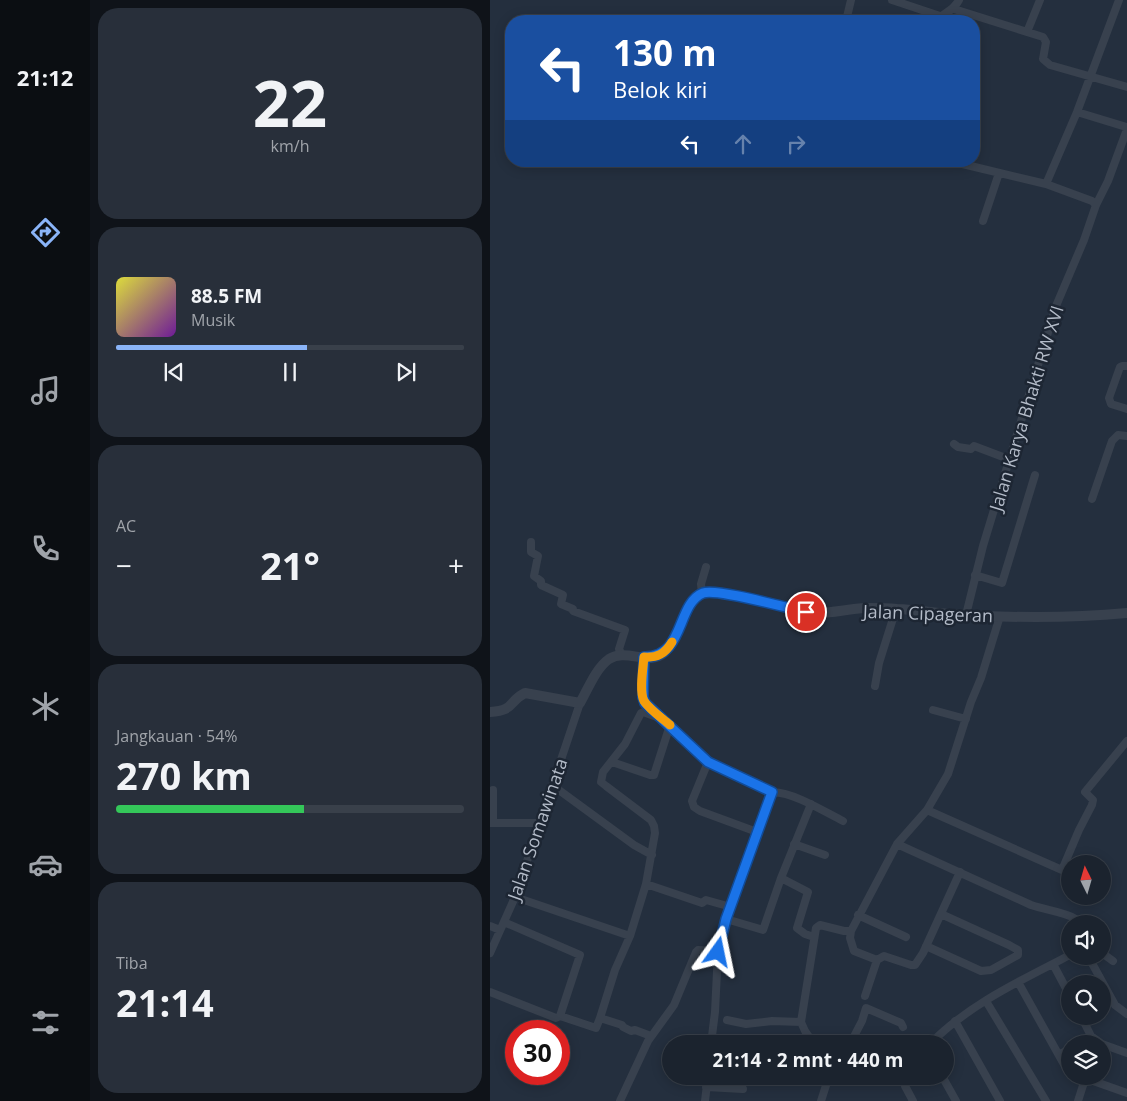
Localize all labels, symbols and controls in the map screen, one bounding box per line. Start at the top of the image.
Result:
text: 130 m [613,29,717,76]
icon: left [530,35,595,100]
text: 22 [253,58,327,146]
text: 21:12 [17,62,73,92]
text: Belok kiri [613,74,707,104]
icon: left [676,130,704,158]
icon: ahead [729,130,757,158]
icon: right [782,130,810,158]
text: km/h [271,135,309,157]
icon: directions [28,215,63,250]
text: 88.5 FM [191,283,262,309]
street label: Jalan Karya Bhakti RW XVI [983,302,1069,516]
text: Musik [191,309,235,331]
icon: previous [160,358,188,386]
icon: pause [276,358,304,386]
icon: next [392,358,420,386]
icon: music [28,373,63,408]
text: AC [116,515,136,537]
icon: phone [28,531,63,566]
text: 21° [260,539,320,591]
text: − [116,546,132,584]
text: + [448,546,464,584]
pin [785,591,827,633]
icon: arrive [792,598,820,626]
street label: Jalan Cipageran [860,599,994,627]
icon: climate [28,689,63,724]
text: Jangkauan · 54% [116,725,238,747]
text: 270 km [116,749,252,801]
street label: Jalan Somawinata [501,755,573,905]
icon: car [28,847,63,882]
north arrow [1061,855,1111,905]
map controls [1061,855,1111,1085]
button: sound [1061,915,1111,965]
position arrow [691,925,743,977]
text: Tiba [116,952,148,974]
button: search [1061,975,1111,1025]
text: 21:14 [116,976,214,1028]
icon: filters [28,1005,63,1040]
speed limit sign: 30 [505,1020,570,1085]
button: layers [1061,1035,1111,1085]
text: 21:14 · 2 mnt · 440 m [713,1047,903,1073]

